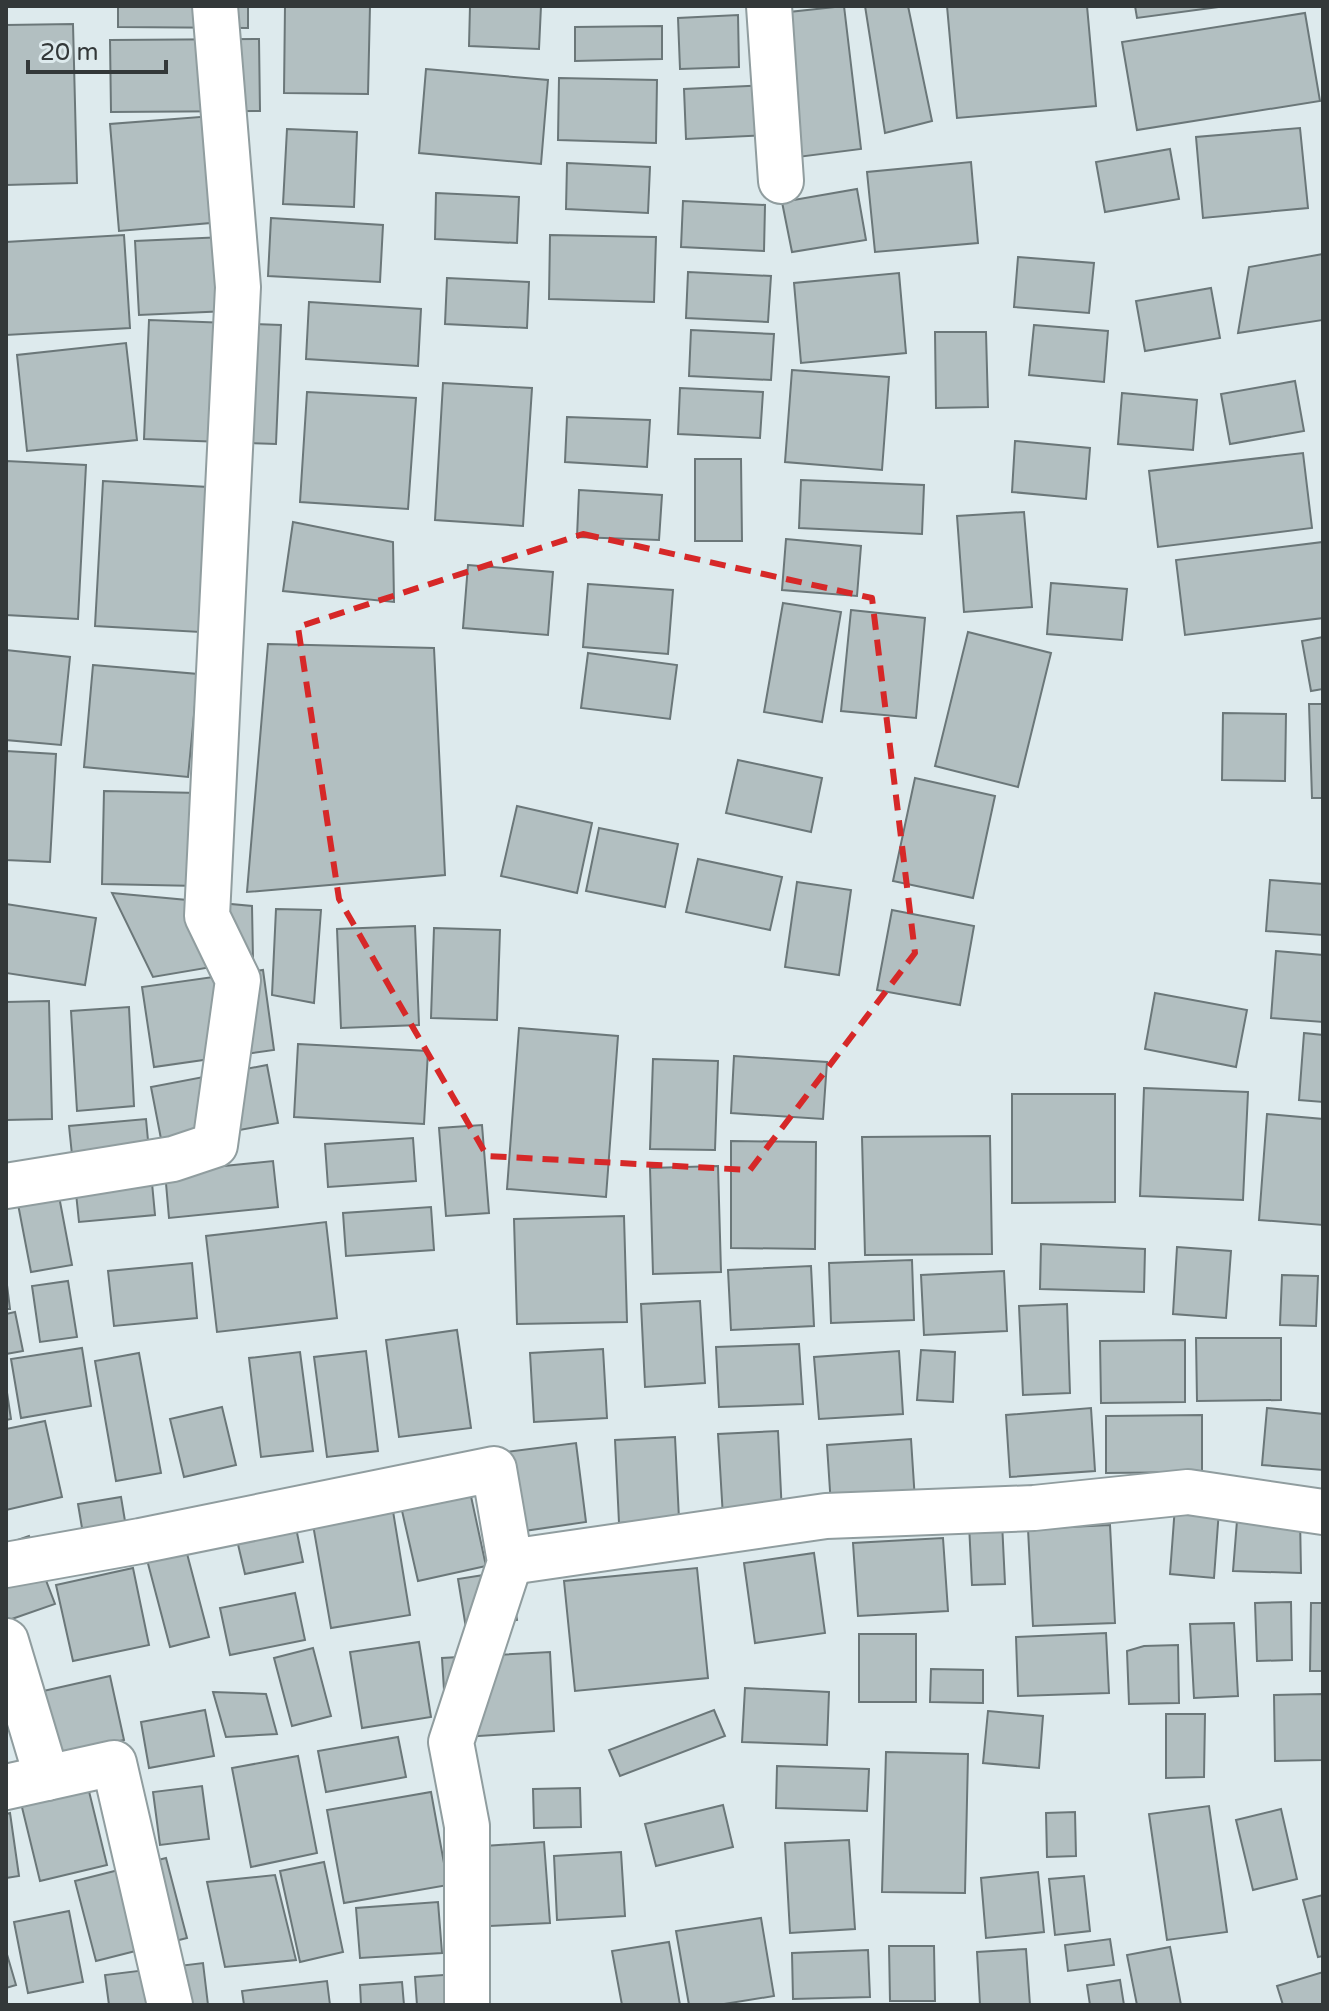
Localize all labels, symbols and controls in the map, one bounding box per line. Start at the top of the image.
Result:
scale bar [28,24,166,74]
text: 20 m [40,38,98,67]

